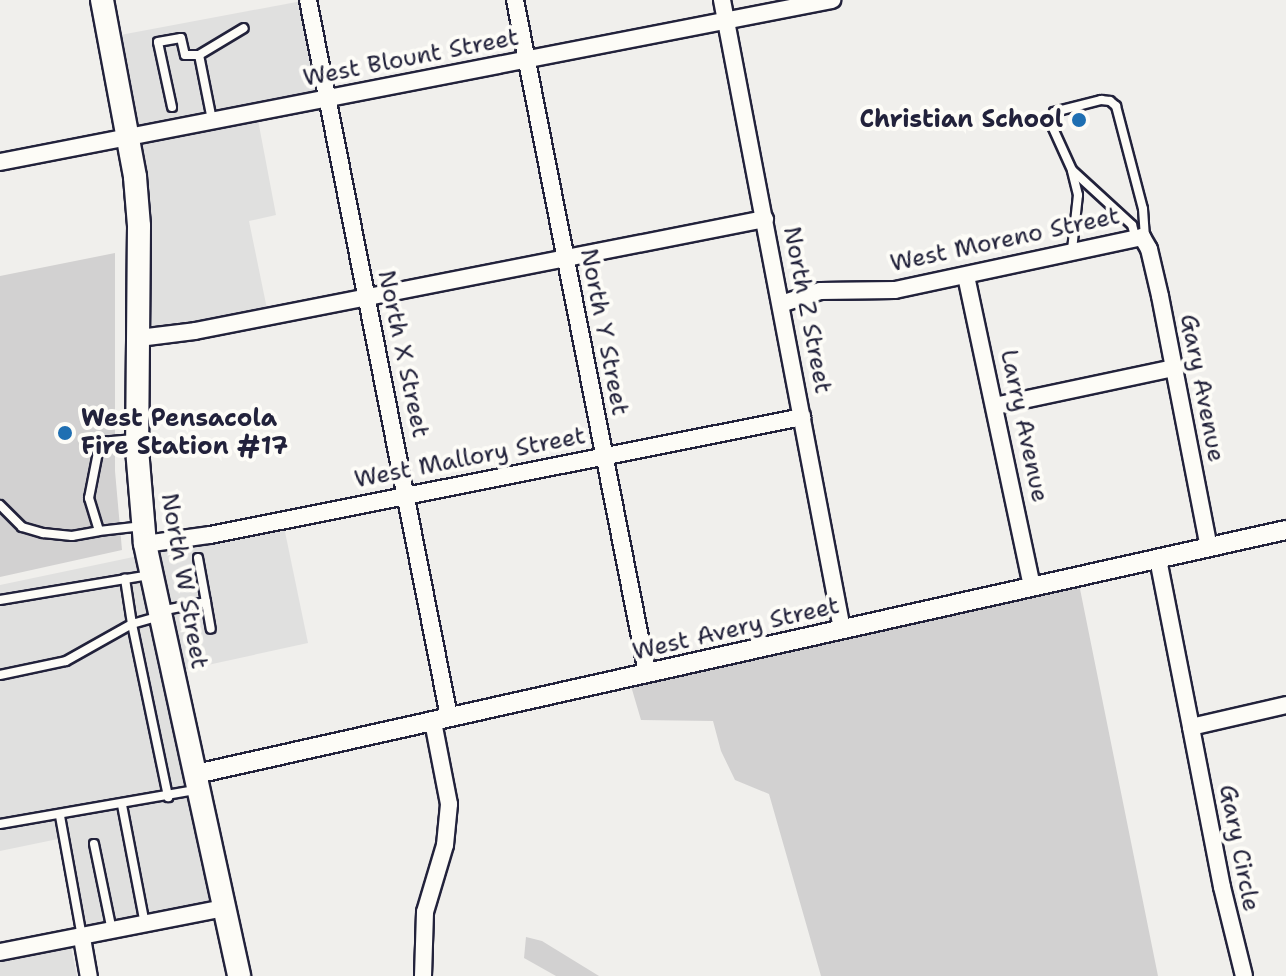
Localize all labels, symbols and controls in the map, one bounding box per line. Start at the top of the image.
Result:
street label: West Blount Street [301,23,521,93]
place label: Christian School [859,106,1063,134]
marker: Christian School [1070,111,1088,129]
street label: West Moreno Street [888,202,1122,278]
street label: North Z Street [777,224,837,396]
street label: North Y Street [574,246,634,418]
street label: North X Street [371,268,435,440]
street label: Gary Avenue [1174,312,1230,464]
street label: Larry Avenue [994,347,1054,505]
place label: West Pensacola Fire Station #17 [81,405,288,461]
street label: West Mallory Street [352,421,588,495]
marker: West Pensacola Fire Station #17 [56,424,74,442]
street label: North W Street [154,491,214,671]
street label: West Avery Street [630,591,842,667]
street label: Gary Circle [1213,782,1265,914]

